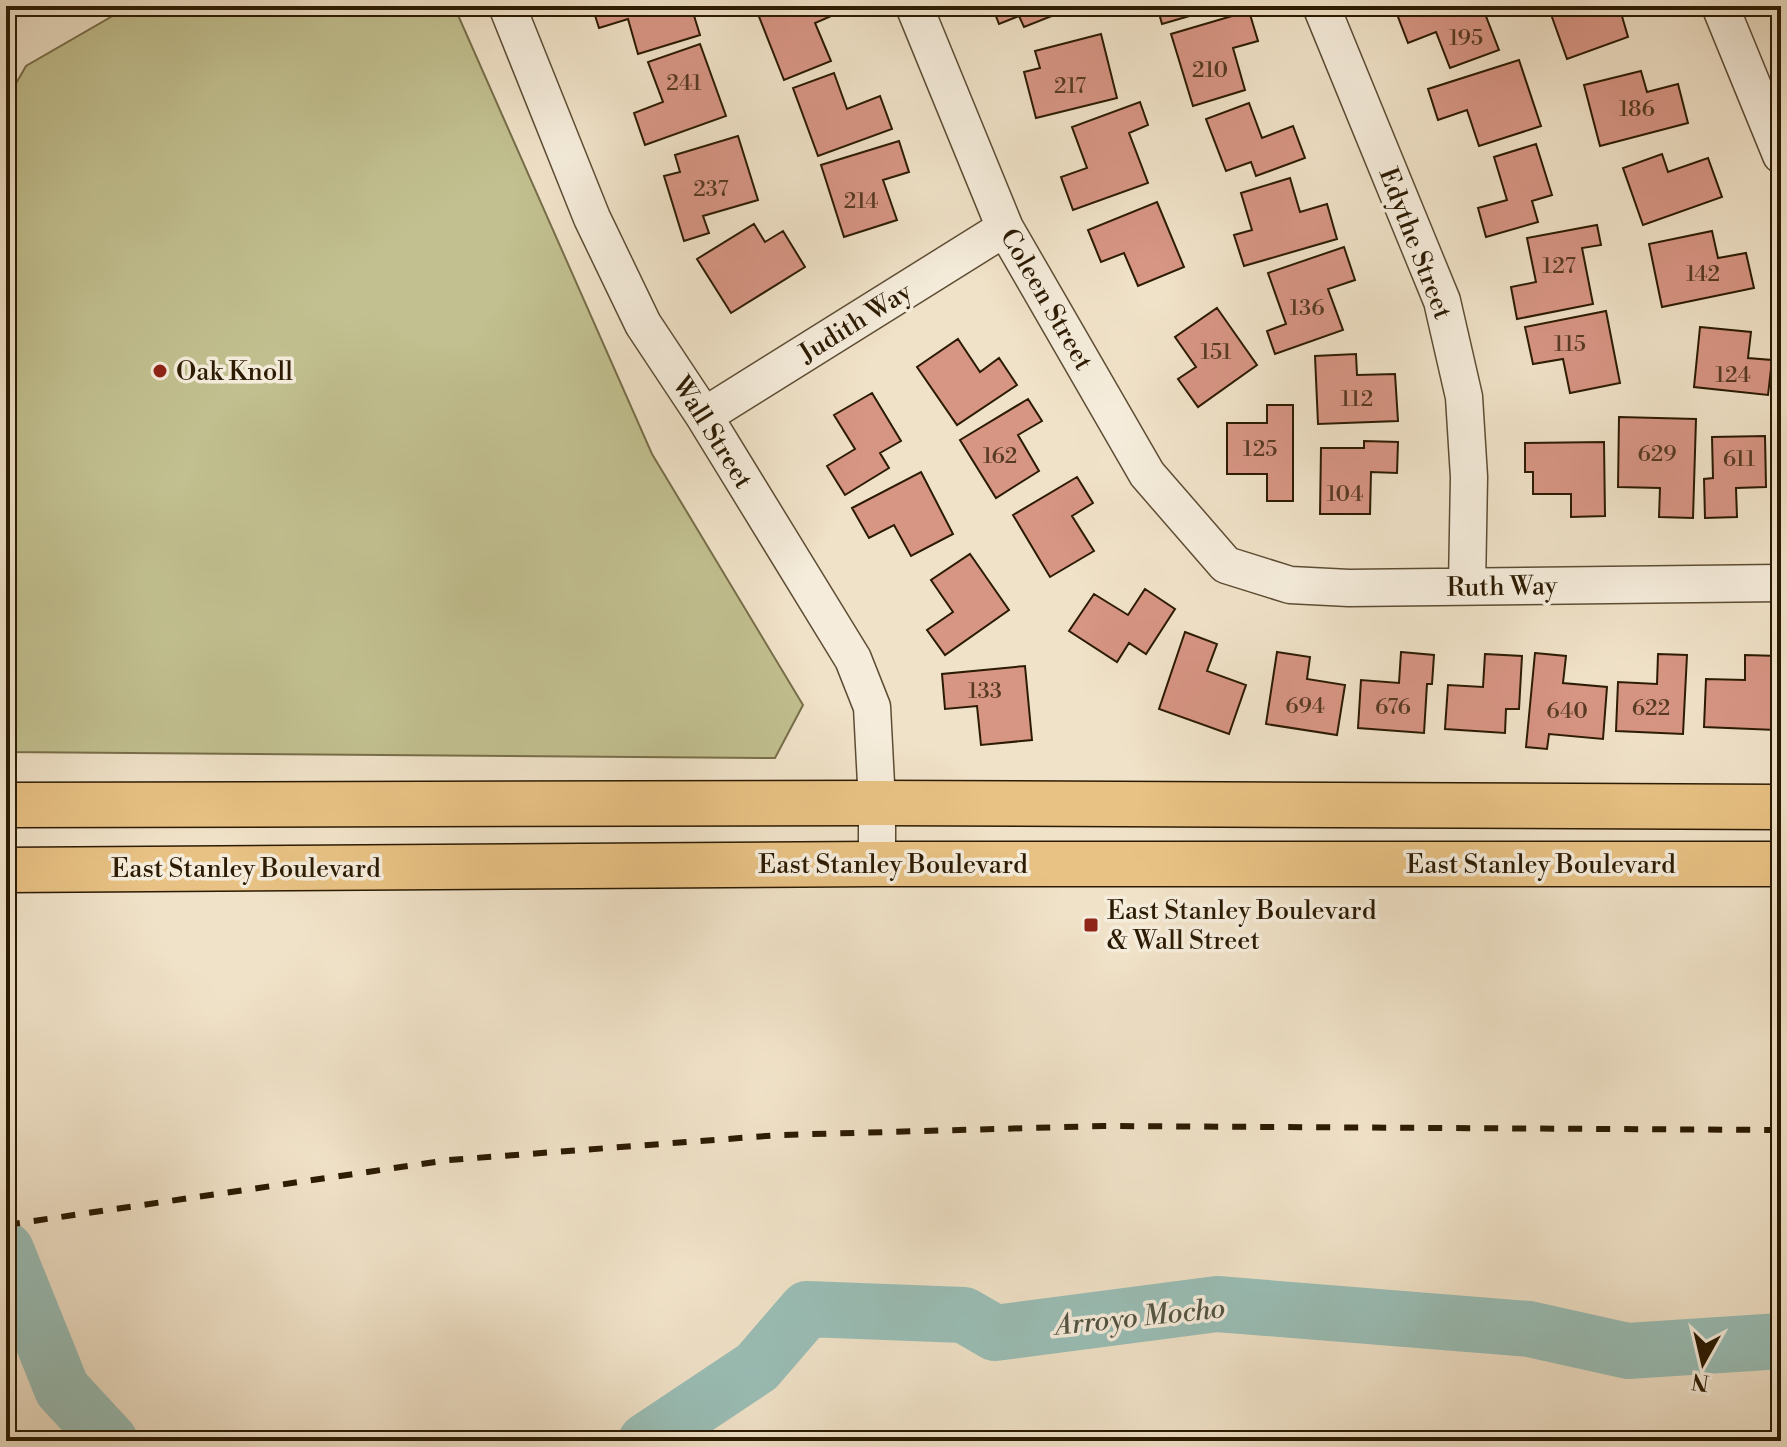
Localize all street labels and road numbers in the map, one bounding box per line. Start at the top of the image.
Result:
street label: Edythe Street [1371,163,1459,324]
street label: Coleen Street [993,223,1099,376]
street label: Judith Way [792,275,918,371]
street label: Wall Street [665,370,759,495]
street label: Ruth Way [1446,570,1558,604]
street label: East Stanley Boulevard [758,849,1028,881]
street label: East Stanley Boulevard [1406,849,1676,881]
street label: East Stanley Boulevard [111,853,381,885]

